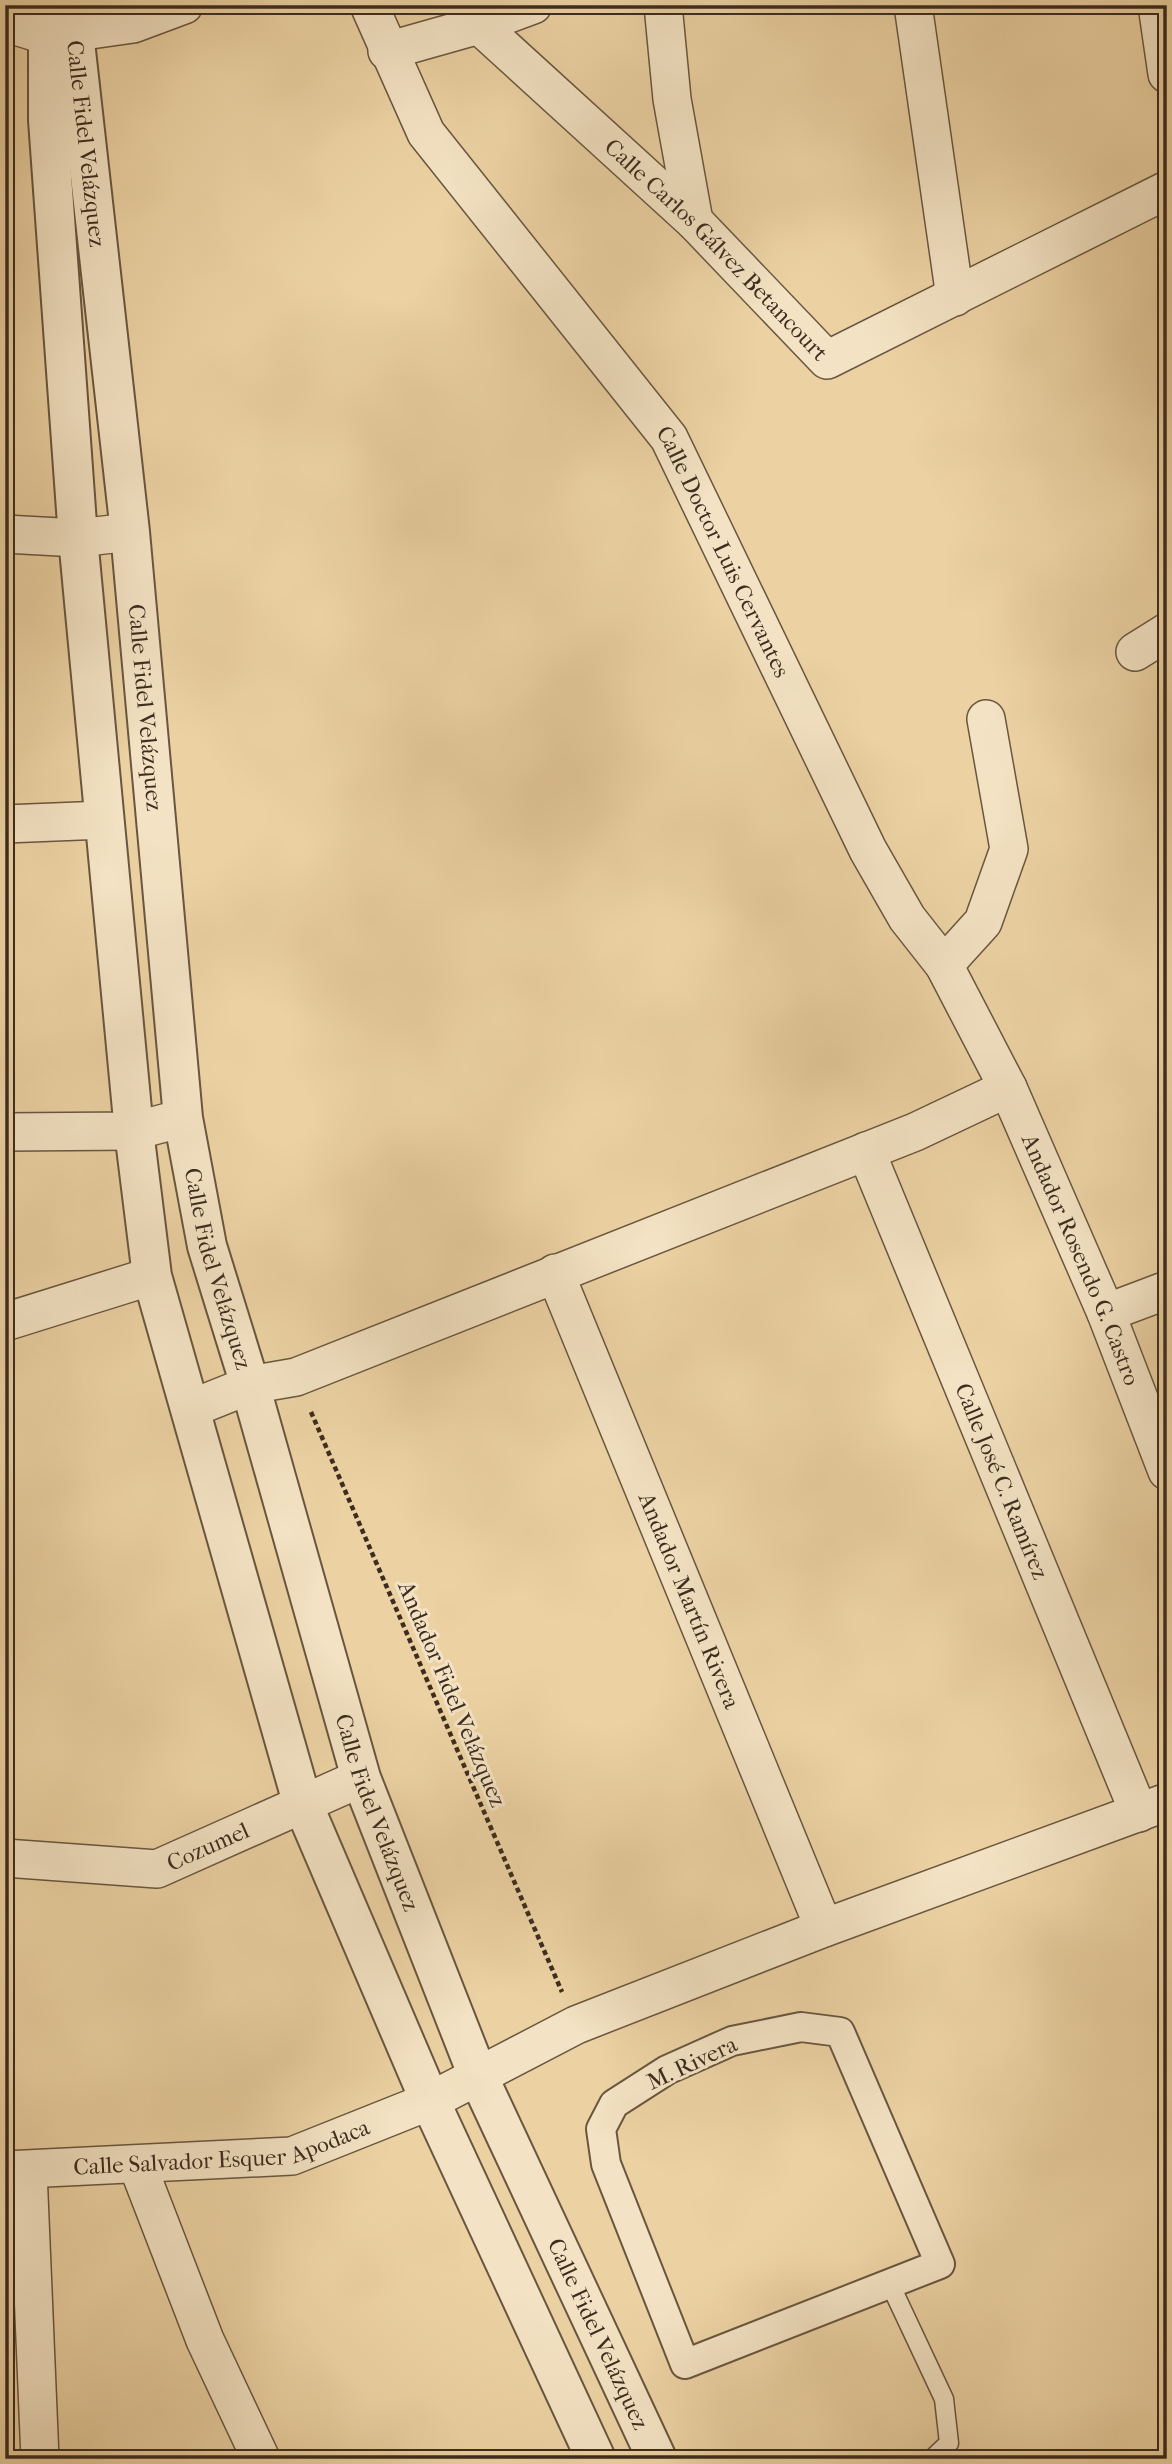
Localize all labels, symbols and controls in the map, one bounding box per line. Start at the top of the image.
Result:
street label: Calle Fidel Velázquez [61,39,111,248]
street label: Calle Carlos Gálvez Betancourt [599,133,834,366]
street label: Calle Doctor Luis Cervantes [651,420,796,681]
street label: Calle Fidel Velázquez [123,603,169,812]
street label: Andador Rosendo G. Castro [1016,1129,1146,1389]
street label: Calle Fidel Velázquez [179,1166,258,1373]
street label: Calle José C. Ramírez [950,1379,1054,1583]
street label: Andador Martín Rivera [633,1488,746,1713]
street label: Andador Fidel Velázquez [392,1576,512,1811]
street label: Calle Fidel Velázquez [330,1711,425,1915]
street label: Cozumel [163,1816,254,1876]
street label: M. Rivera [643,2030,742,2096]
street label: Calle Salvador Esquer Apodaca [73,2113,374,2180]
street label: Calle Fidel Velázquez [542,2234,655,2434]

